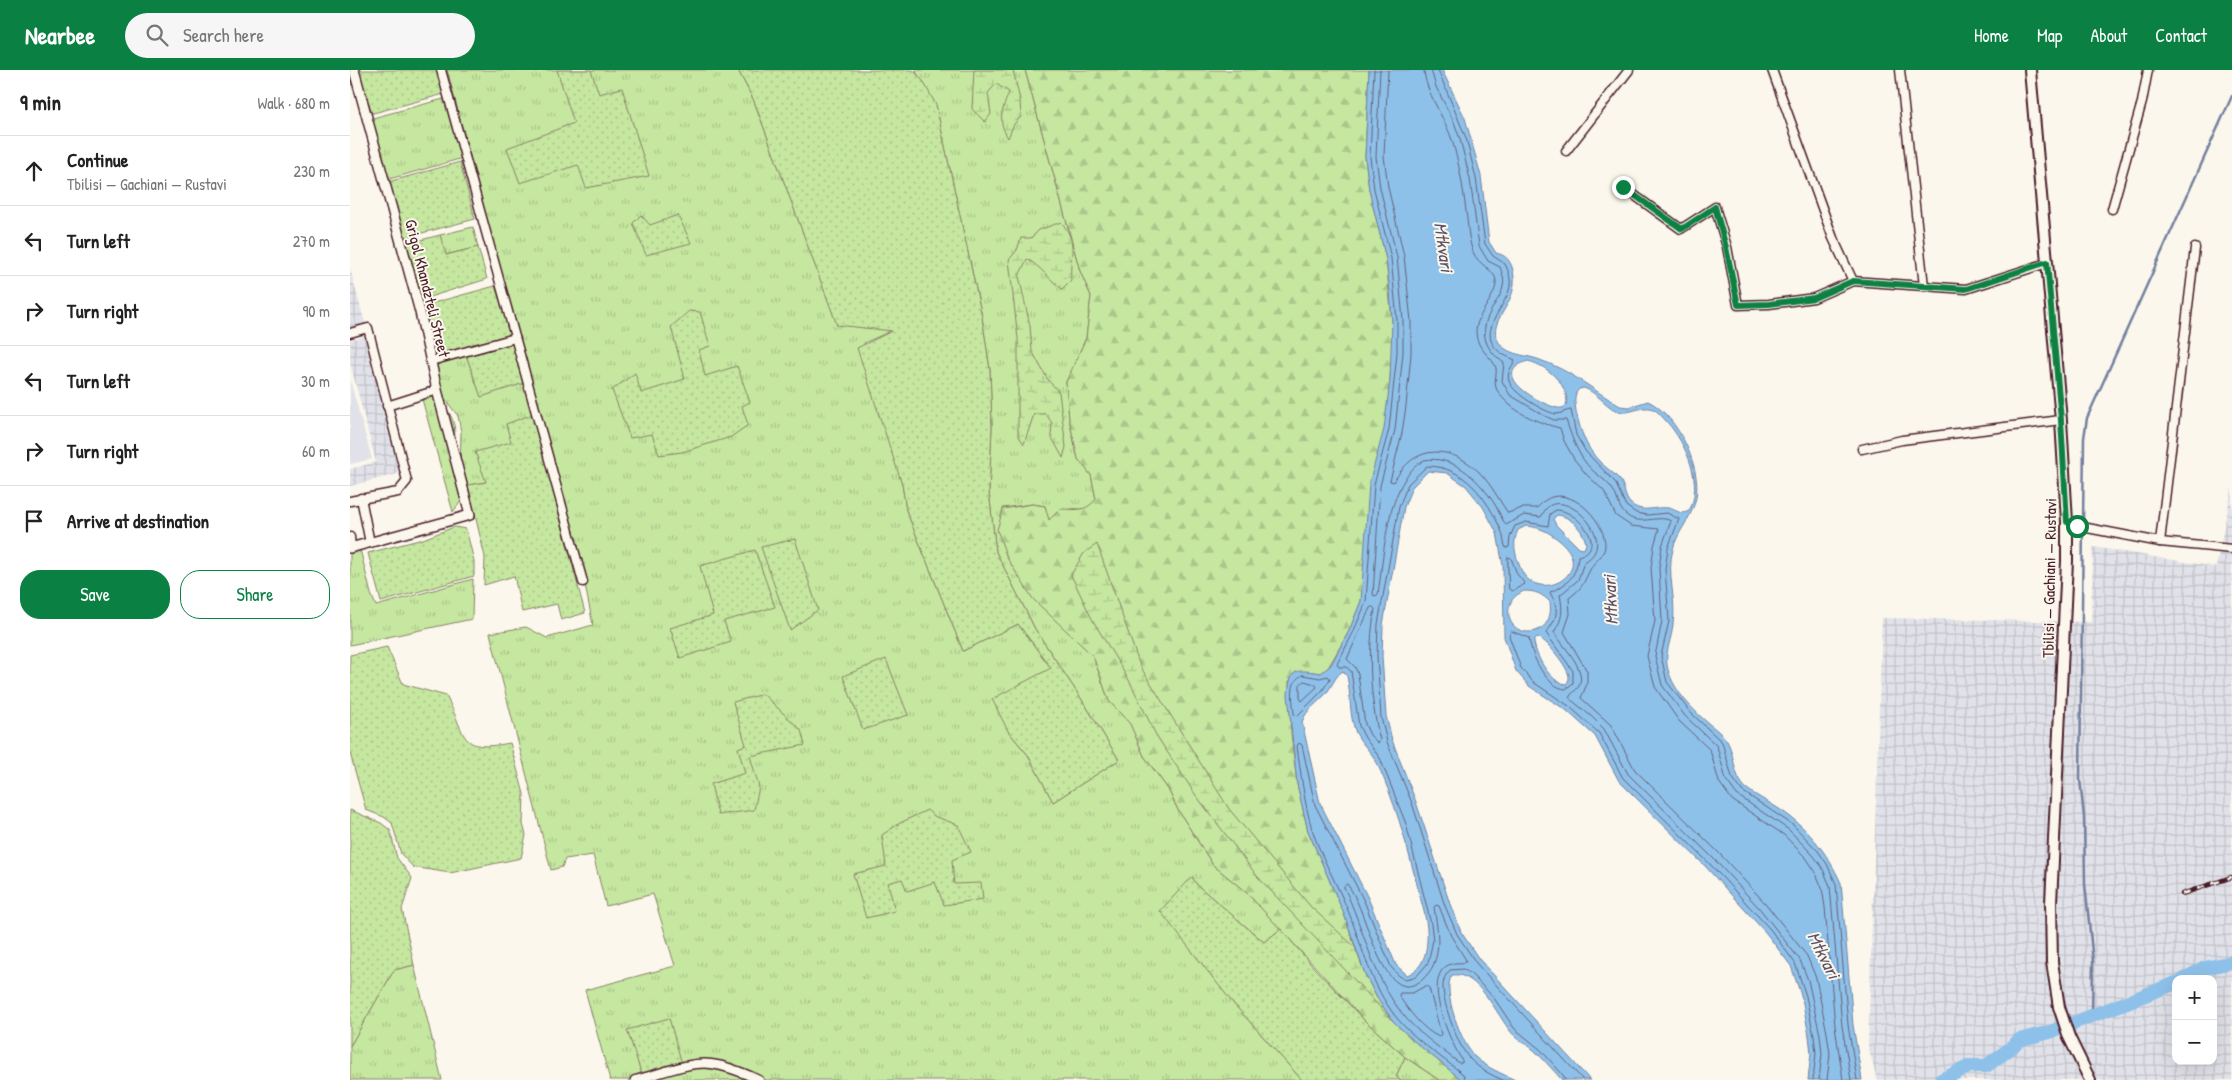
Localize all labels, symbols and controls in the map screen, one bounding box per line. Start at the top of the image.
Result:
search box [125,13,475,58]
text: Nearbee [25,19,95,51]
icon: search [143,21,171,49]
text: Search here [183,22,264,48]
text: Home [1974,23,2009,48]
text: Map [2037,23,2062,48]
text: About [2090,23,2127,48]
text: Contact [2155,23,2207,48]
text: 9 min [20,88,61,117]
text: Walk · 680 m [257,92,330,114]
text: Continue [67,147,128,173]
icon: ahead [20,157,48,185]
text: 230 m [294,160,330,182]
text: Tbilisi — Gachiani — Rustavi [67,173,227,195]
route end [1612,176,1635,199]
street label: Grigol Khandzteli Street [400,217,456,360]
water label: Mtkvari [1428,221,1460,275]
icon: left [20,227,48,255]
text: Turn left [67,228,130,254]
text: 270 m [293,230,330,252]
icon: right [20,297,48,325]
text: Turn right [67,298,138,324]
text: 90 m [302,300,330,322]
icon: left [20,367,48,395]
text: Turn left [67,368,130,394]
text: 30 m [301,370,330,392]
icon: right [20,437,48,465]
text: Turn right [67,438,138,464]
text: 60 m [302,440,330,462]
street label: Tbilisi — Gachiani — Rustavi [2037,498,2061,658]
icon: arrive [20,507,48,535]
text: Arrive at destination [67,508,209,534]
route start [2066,515,2089,538]
button: Save [20,570,170,619]
button: Share [180,570,330,619]
water label: Mtkvari [1596,573,1624,625]
water label: Mtkvari [1802,927,1847,985]
map controls [2172,975,2217,1065]
button: + [2172,975,2217,1020]
button: − [2172,1020,2217,1065]

